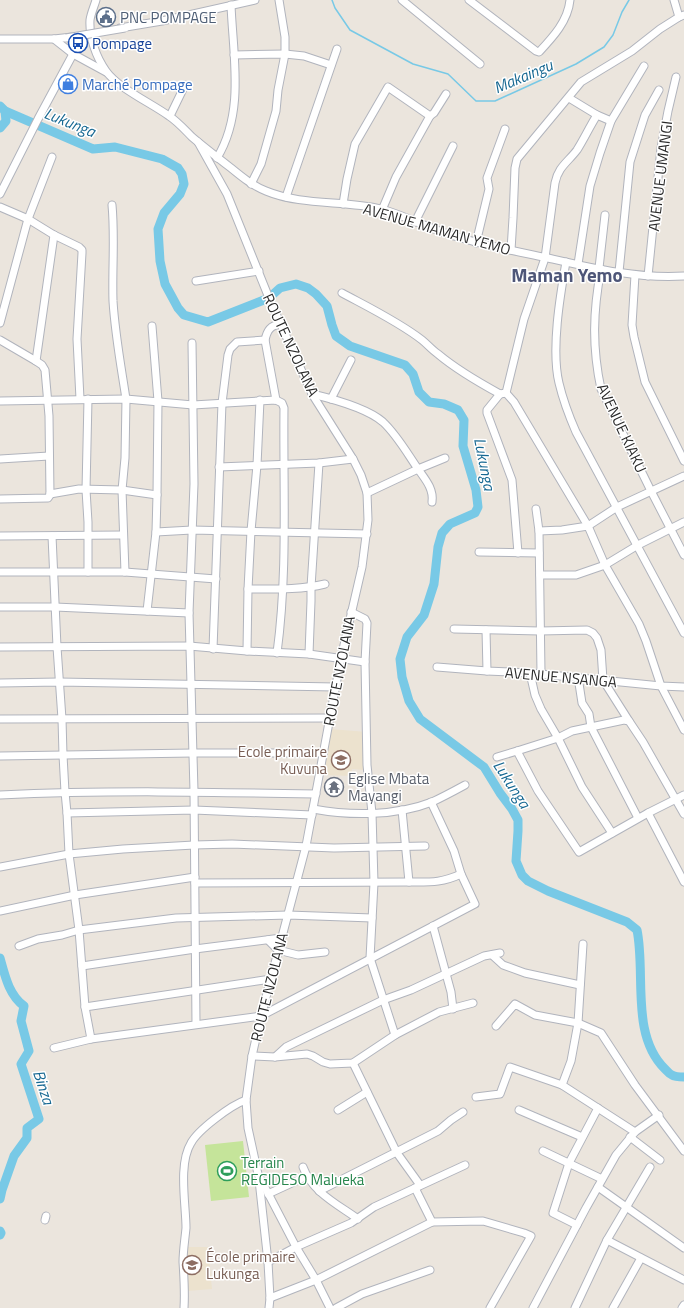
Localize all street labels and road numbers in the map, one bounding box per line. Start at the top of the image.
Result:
street label: AVENUE UMANGI [642,119,678,233]
street label: AVENUE MAMAN YEMO [361,197,513,261]
street label: ROUTE NZOLANA [257,290,325,400]
street label: AVENUE KIAKU [591,379,653,477]
street label: ROUTE NZOLANA [317,614,361,728]
street label: AVENUE NSANGA [504,661,618,693]
street label: ROUTE NZOLANA [244,930,294,1044]

